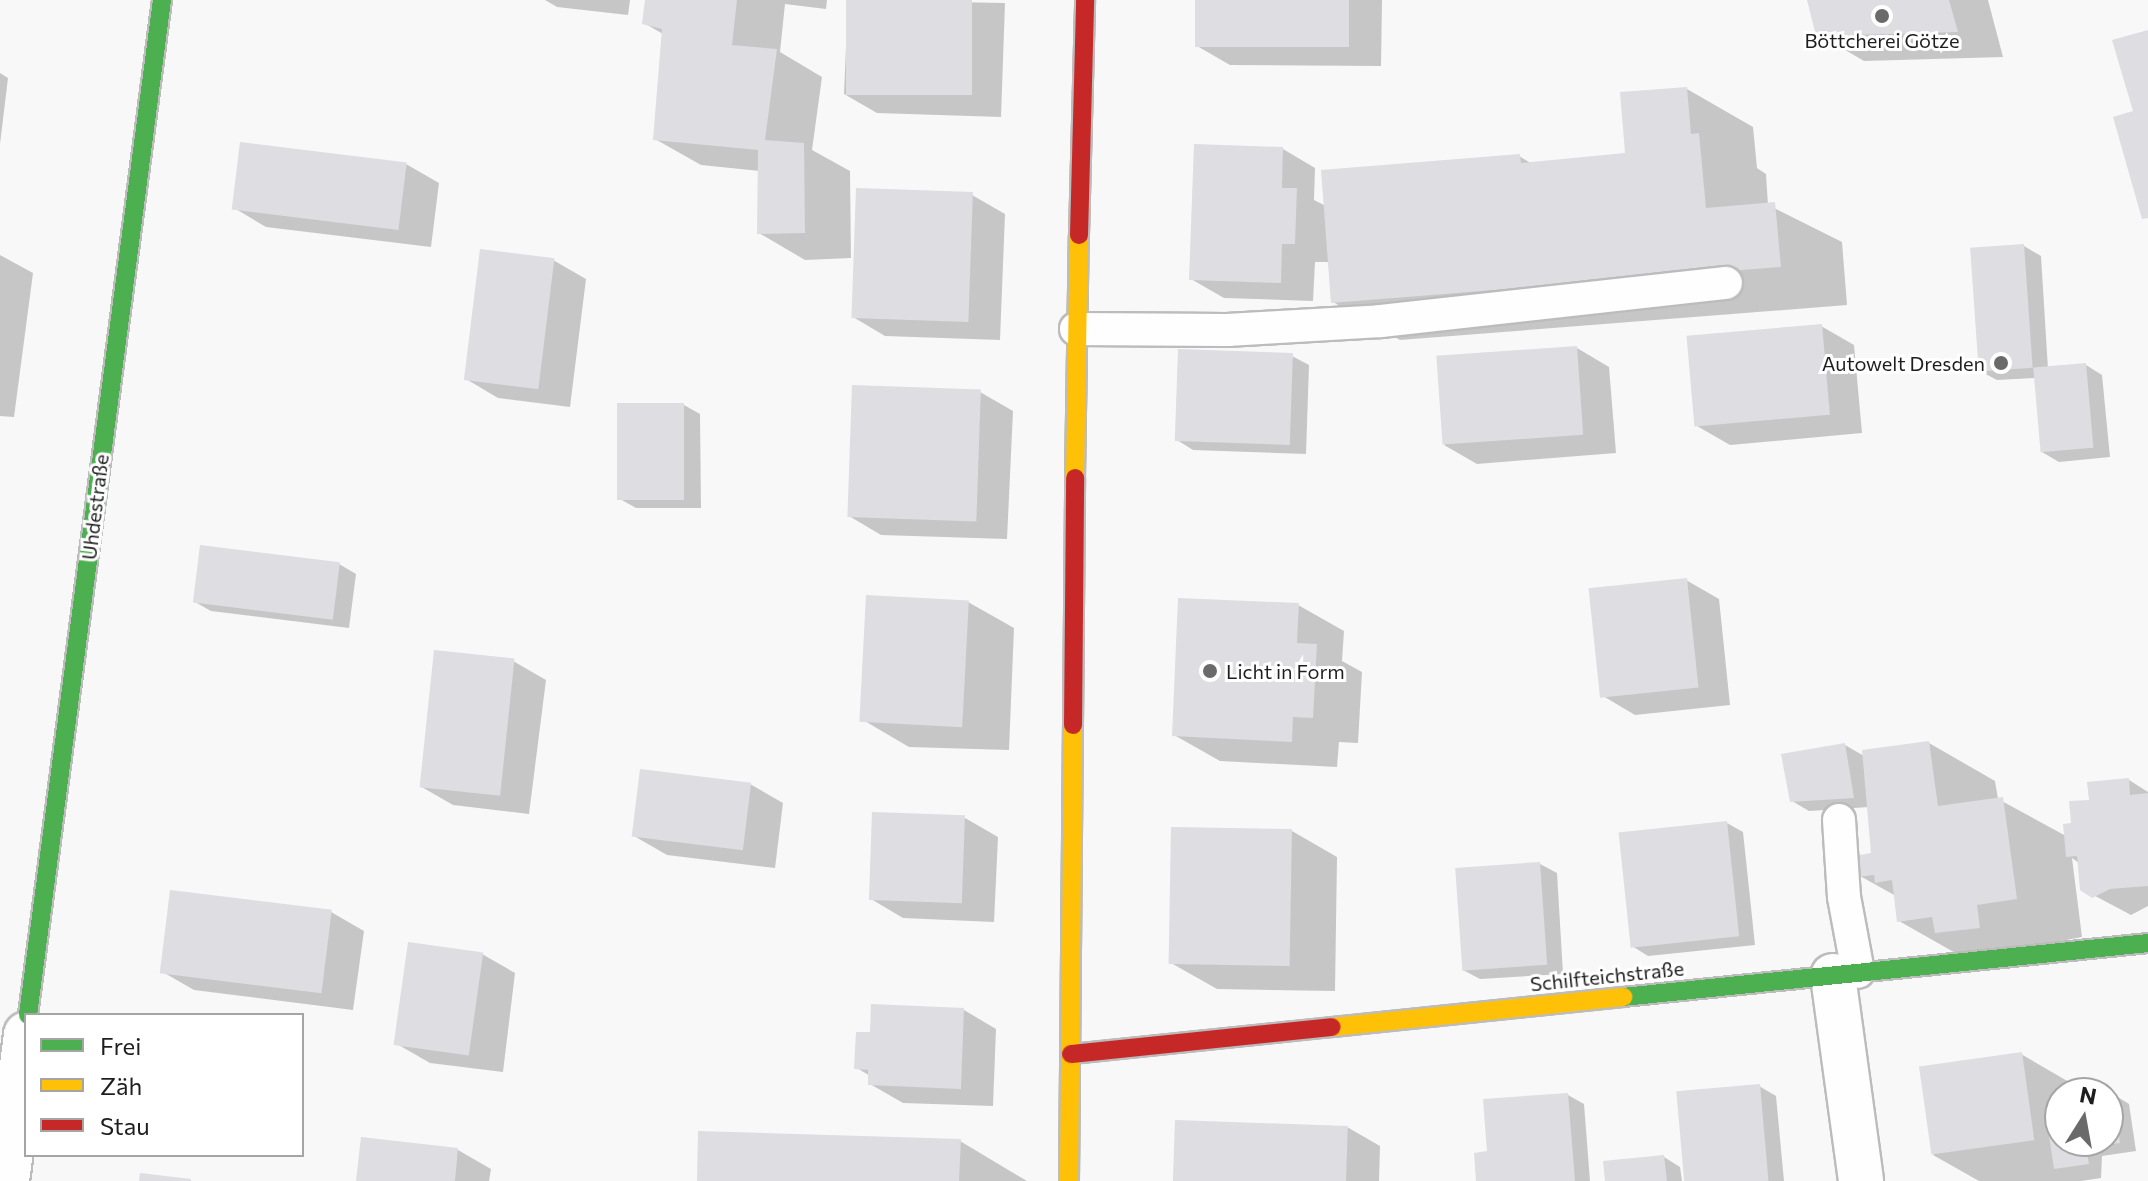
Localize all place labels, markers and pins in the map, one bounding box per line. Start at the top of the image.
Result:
marker: Böttcherei Götze [1873,7,1891,25]
place label: Böttcherei Götze [1804,28,1960,52]
place label: Autowelt Dresden [1822,351,1985,375]
marker: Autowelt Dresden [1992,354,2010,372]
place label: Licht in Form [1226,659,1345,683]
marker: Licht in Form [1201,662,1219,680]

